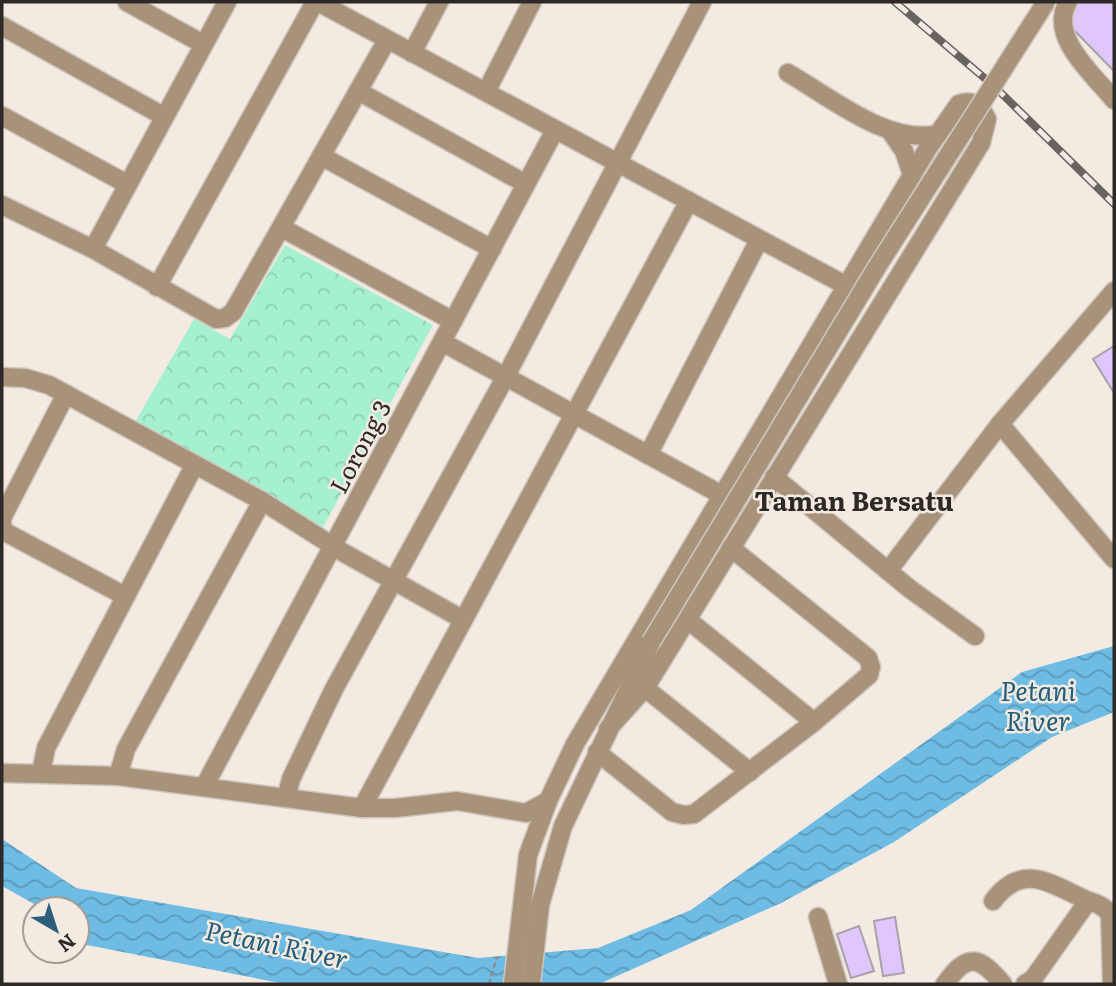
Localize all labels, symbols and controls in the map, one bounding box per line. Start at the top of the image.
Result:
street label: Lorong 3 [320,393,398,499]
district label: Taman Bersatu [754,480,954,519]
water label: Petani River [1000,670,1076,739]
north arrow [21,895,91,965]
water label: Petani River [202,909,352,977]
text: N [52,928,82,960]

